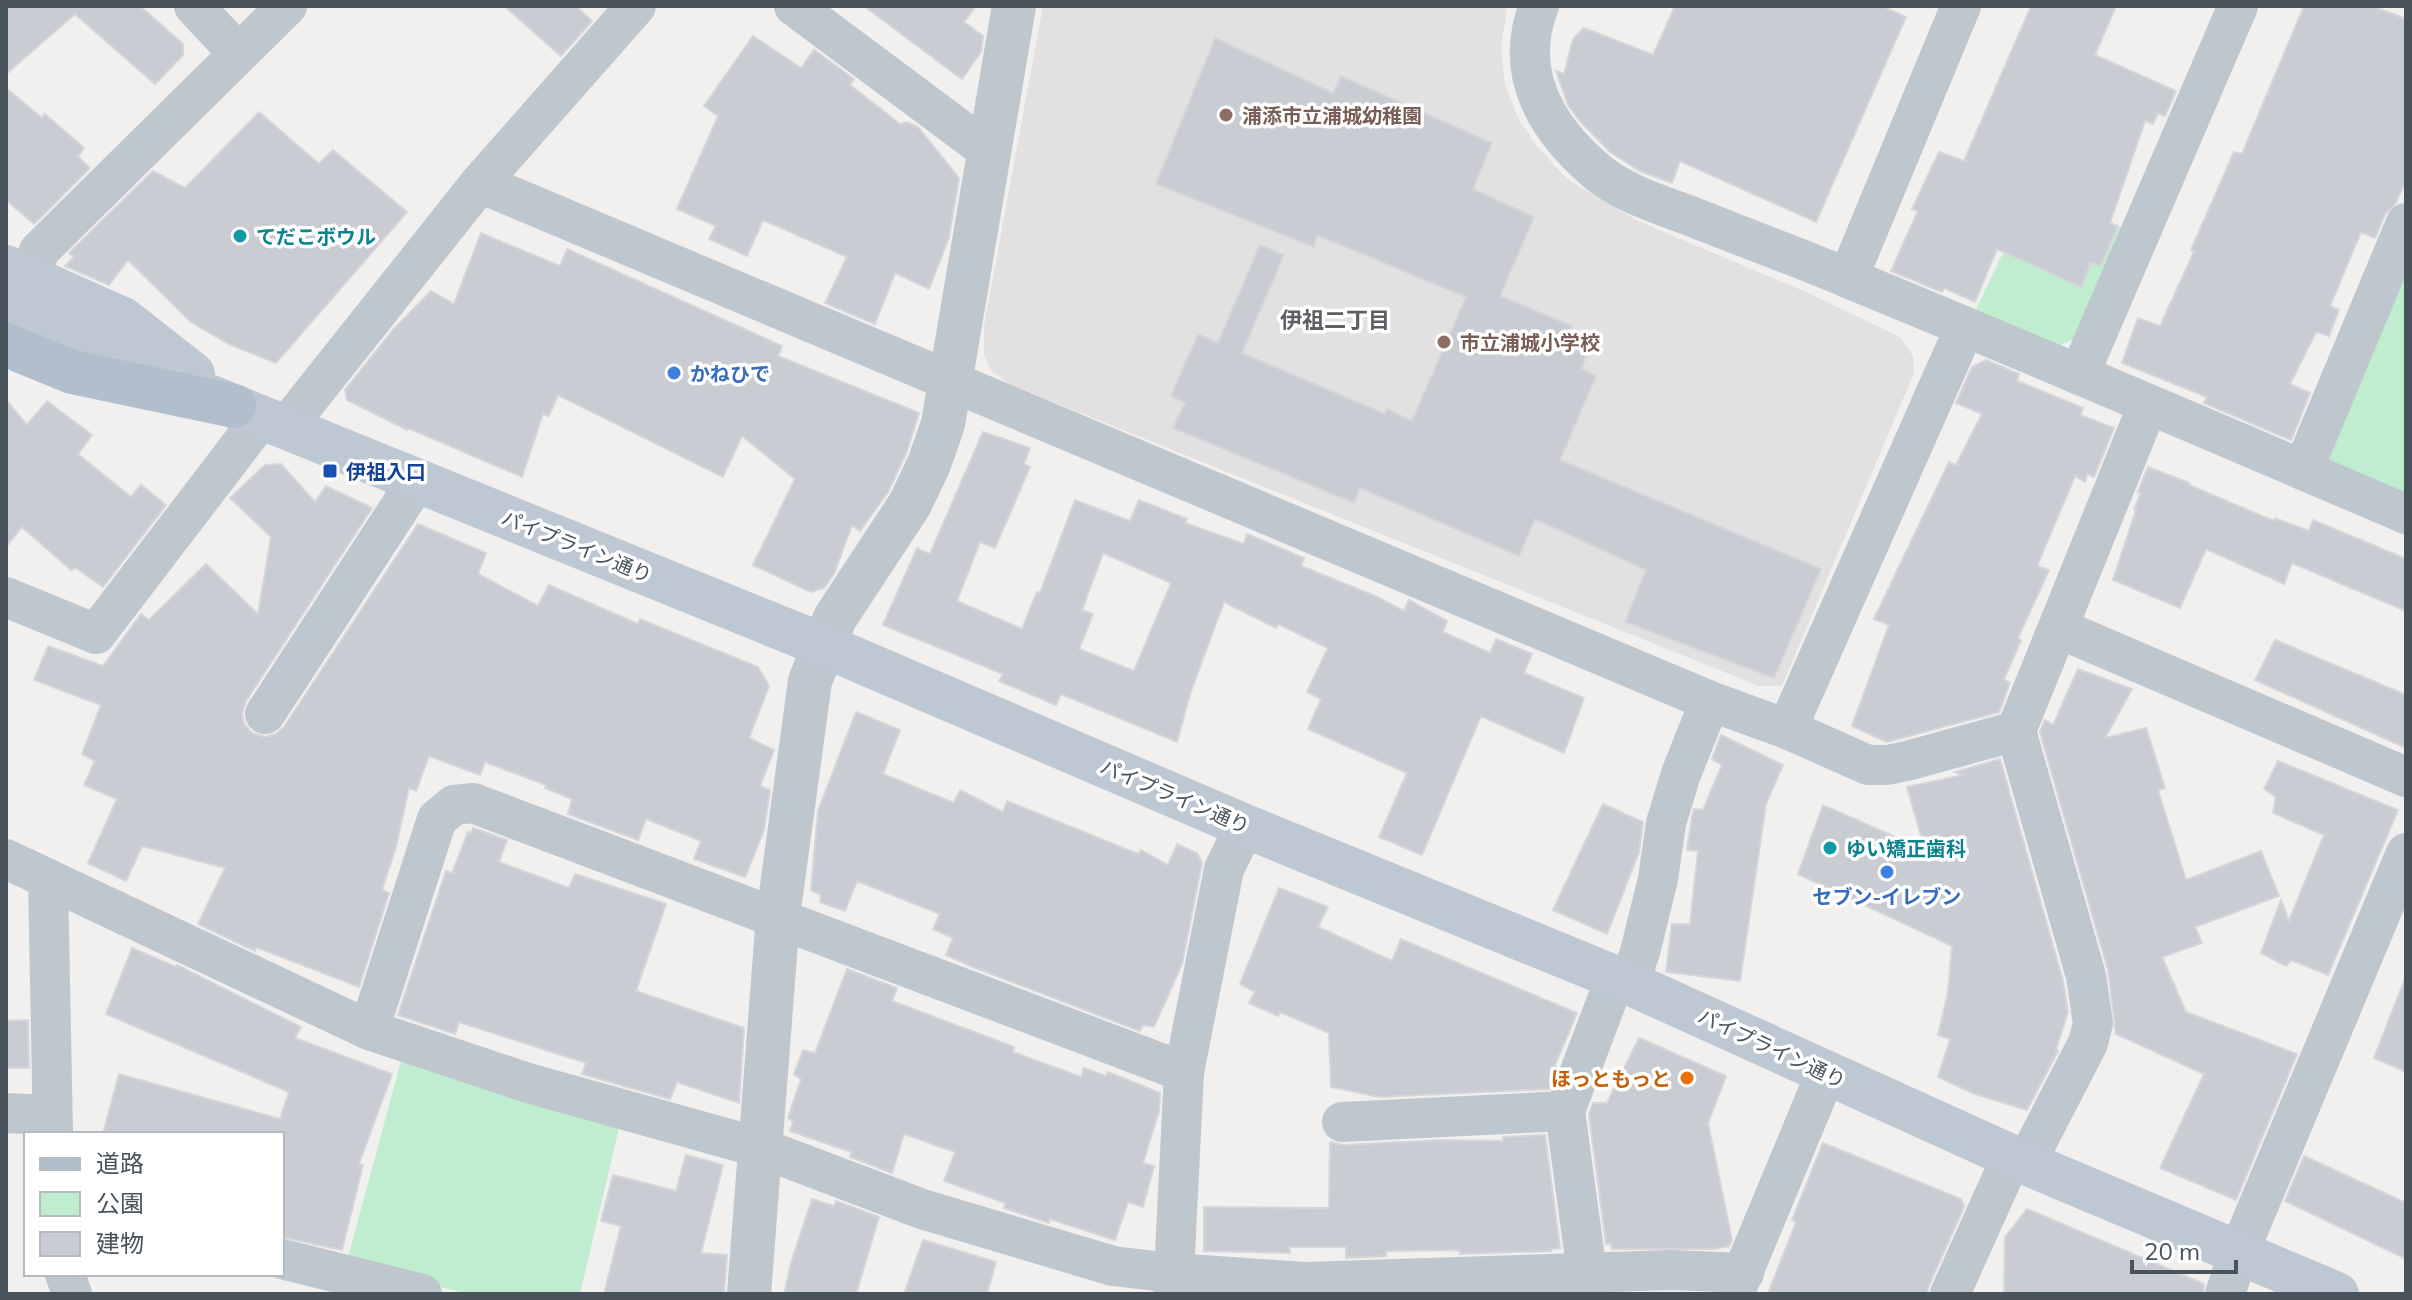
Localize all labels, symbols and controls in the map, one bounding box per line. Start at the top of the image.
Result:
place label: 浦添市立浦城幼稚園 [1242,103,1422,128]
marker: 浦添市立浦城幼稚園 [1217,106,1235,124]
place label: てだこボウル [256,224,376,249]
marker: てだこボウル [231,227,249,245]
district label: 伊祖二丁目 [1280,306,1390,334]
place label: 市立浦城小学校 [1460,330,1600,355]
marker: 市立浦城小学校 [1435,333,1453,351]
place label: かねひで [690,361,770,386]
marker: かねひで [665,364,683,382]
place label: 伊祖入口 [346,459,426,484]
marker: 伊祖入口 [321,462,339,480]
street label: パイプライン通り [498,504,656,588]
street label: パイプライン通り [1096,753,1254,839]
place label: ゆい矯正歯科 [1846,836,1966,861]
marker: ゆい矯正歯科 [1821,839,1839,857]
marker: セブン-イレブン [1878,863,1896,881]
place label: セブン-イレブン [1813,884,1961,909]
street label: パイプライン通り [1694,1003,1850,1093]
place label: ほっともっと [1551,1066,1671,1091]
marker: ほっともっと [1678,1069,1696,1087]
legend [24,1132,284,1276]
text: 道路 [96,1148,144,1178]
text: 公園 [96,1188,144,1218]
scale bar [2132,1224,2236,1274]
text: 建物 [96,1228,144,1258]
text: 20 m [2144,1236,2200,1266]

